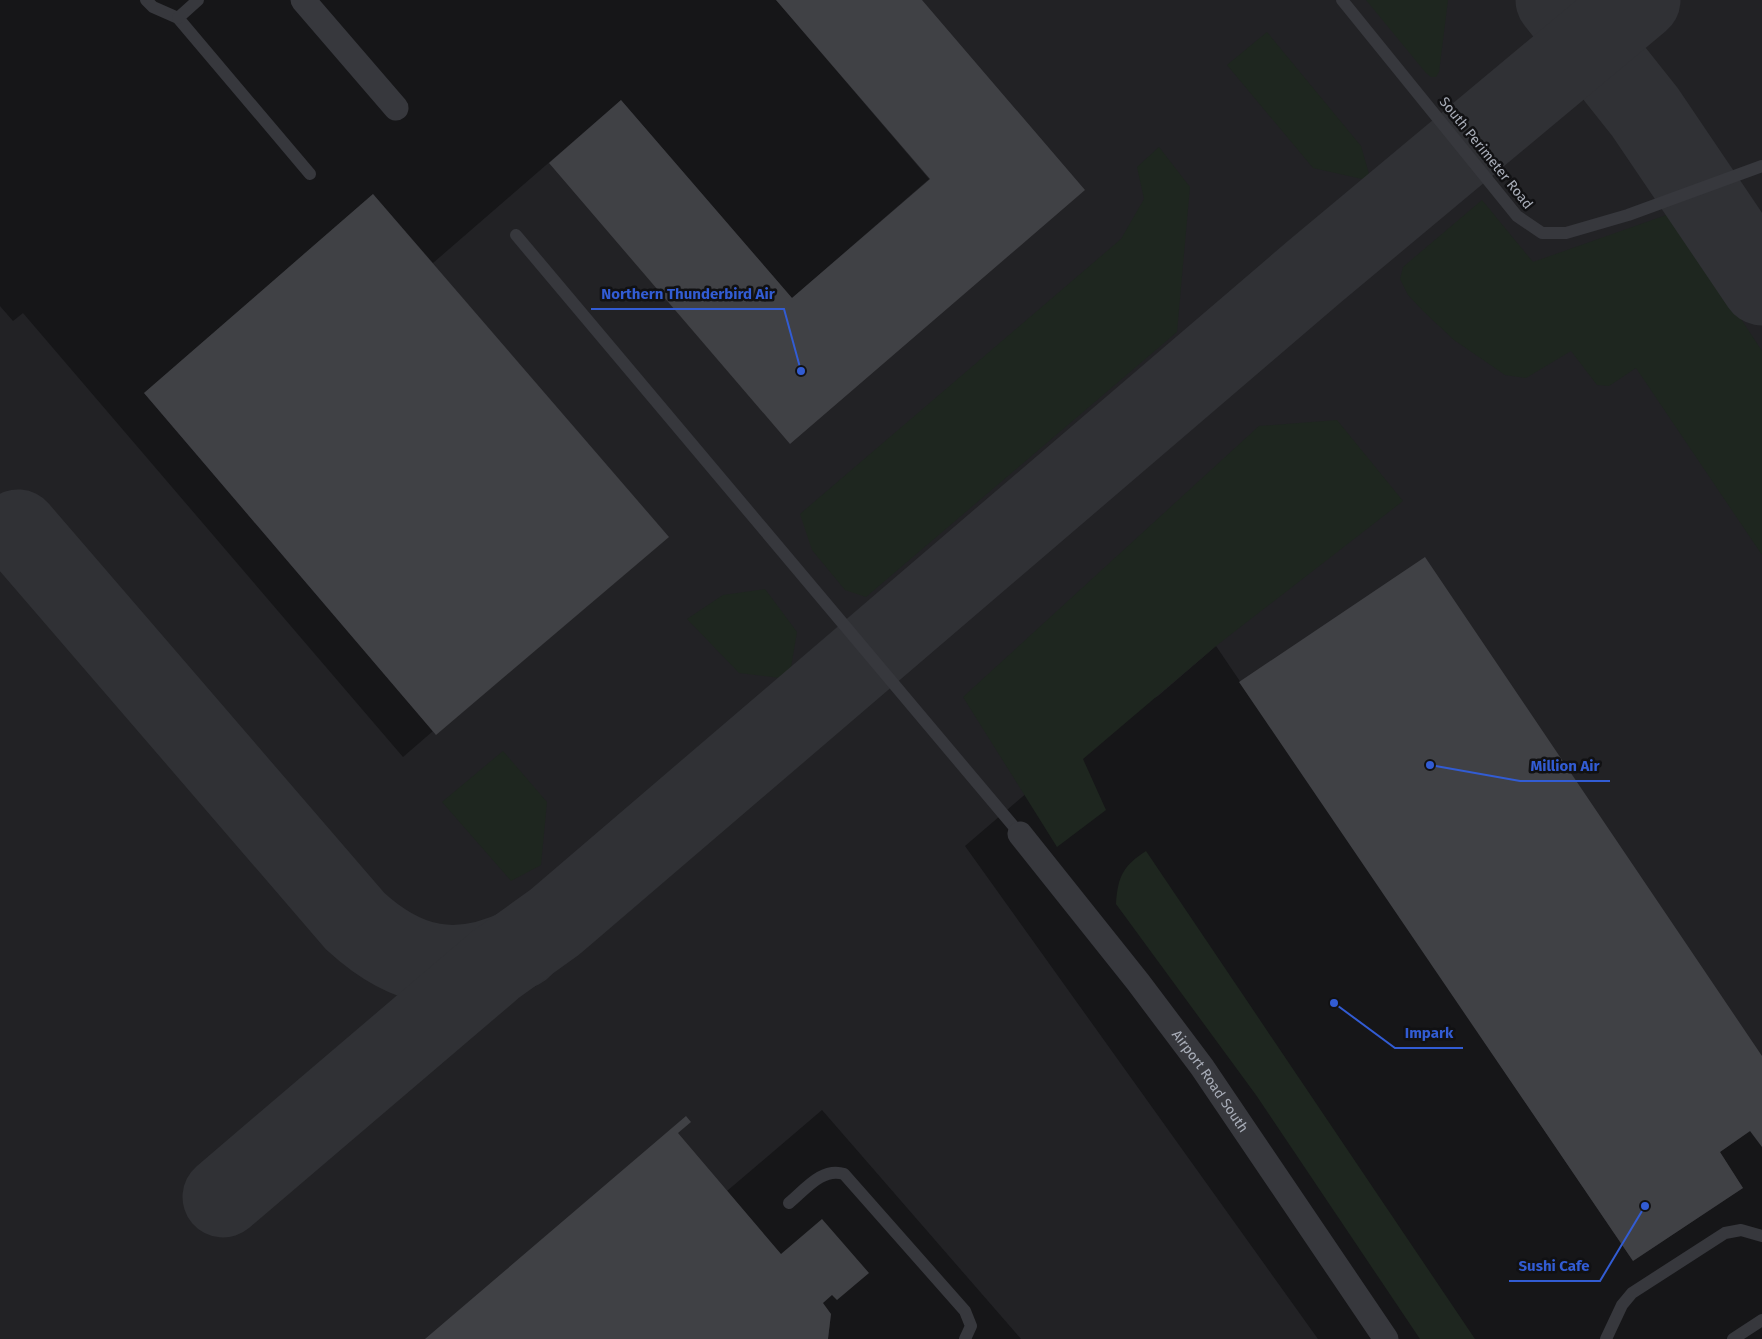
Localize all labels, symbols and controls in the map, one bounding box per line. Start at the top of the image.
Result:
street label: South Perimeter Road [1436,94,1536,212]
callout: Northern Thunderbird Air [591,279,784,309]
text: Northern Thunderbird Air [601,285,776,303]
callout: Million Air [1520,751,1610,781]
text: Million Air [1530,757,1601,775]
callout: Impark [1395,1018,1463,1048]
text: Impark [1405,1024,1454,1042]
street label: Airport Road South [1169,1026,1252,1136]
callout: Sushi Cafe [1509,1251,1600,1281]
text: Sushi Cafe [1518,1257,1590,1275]

